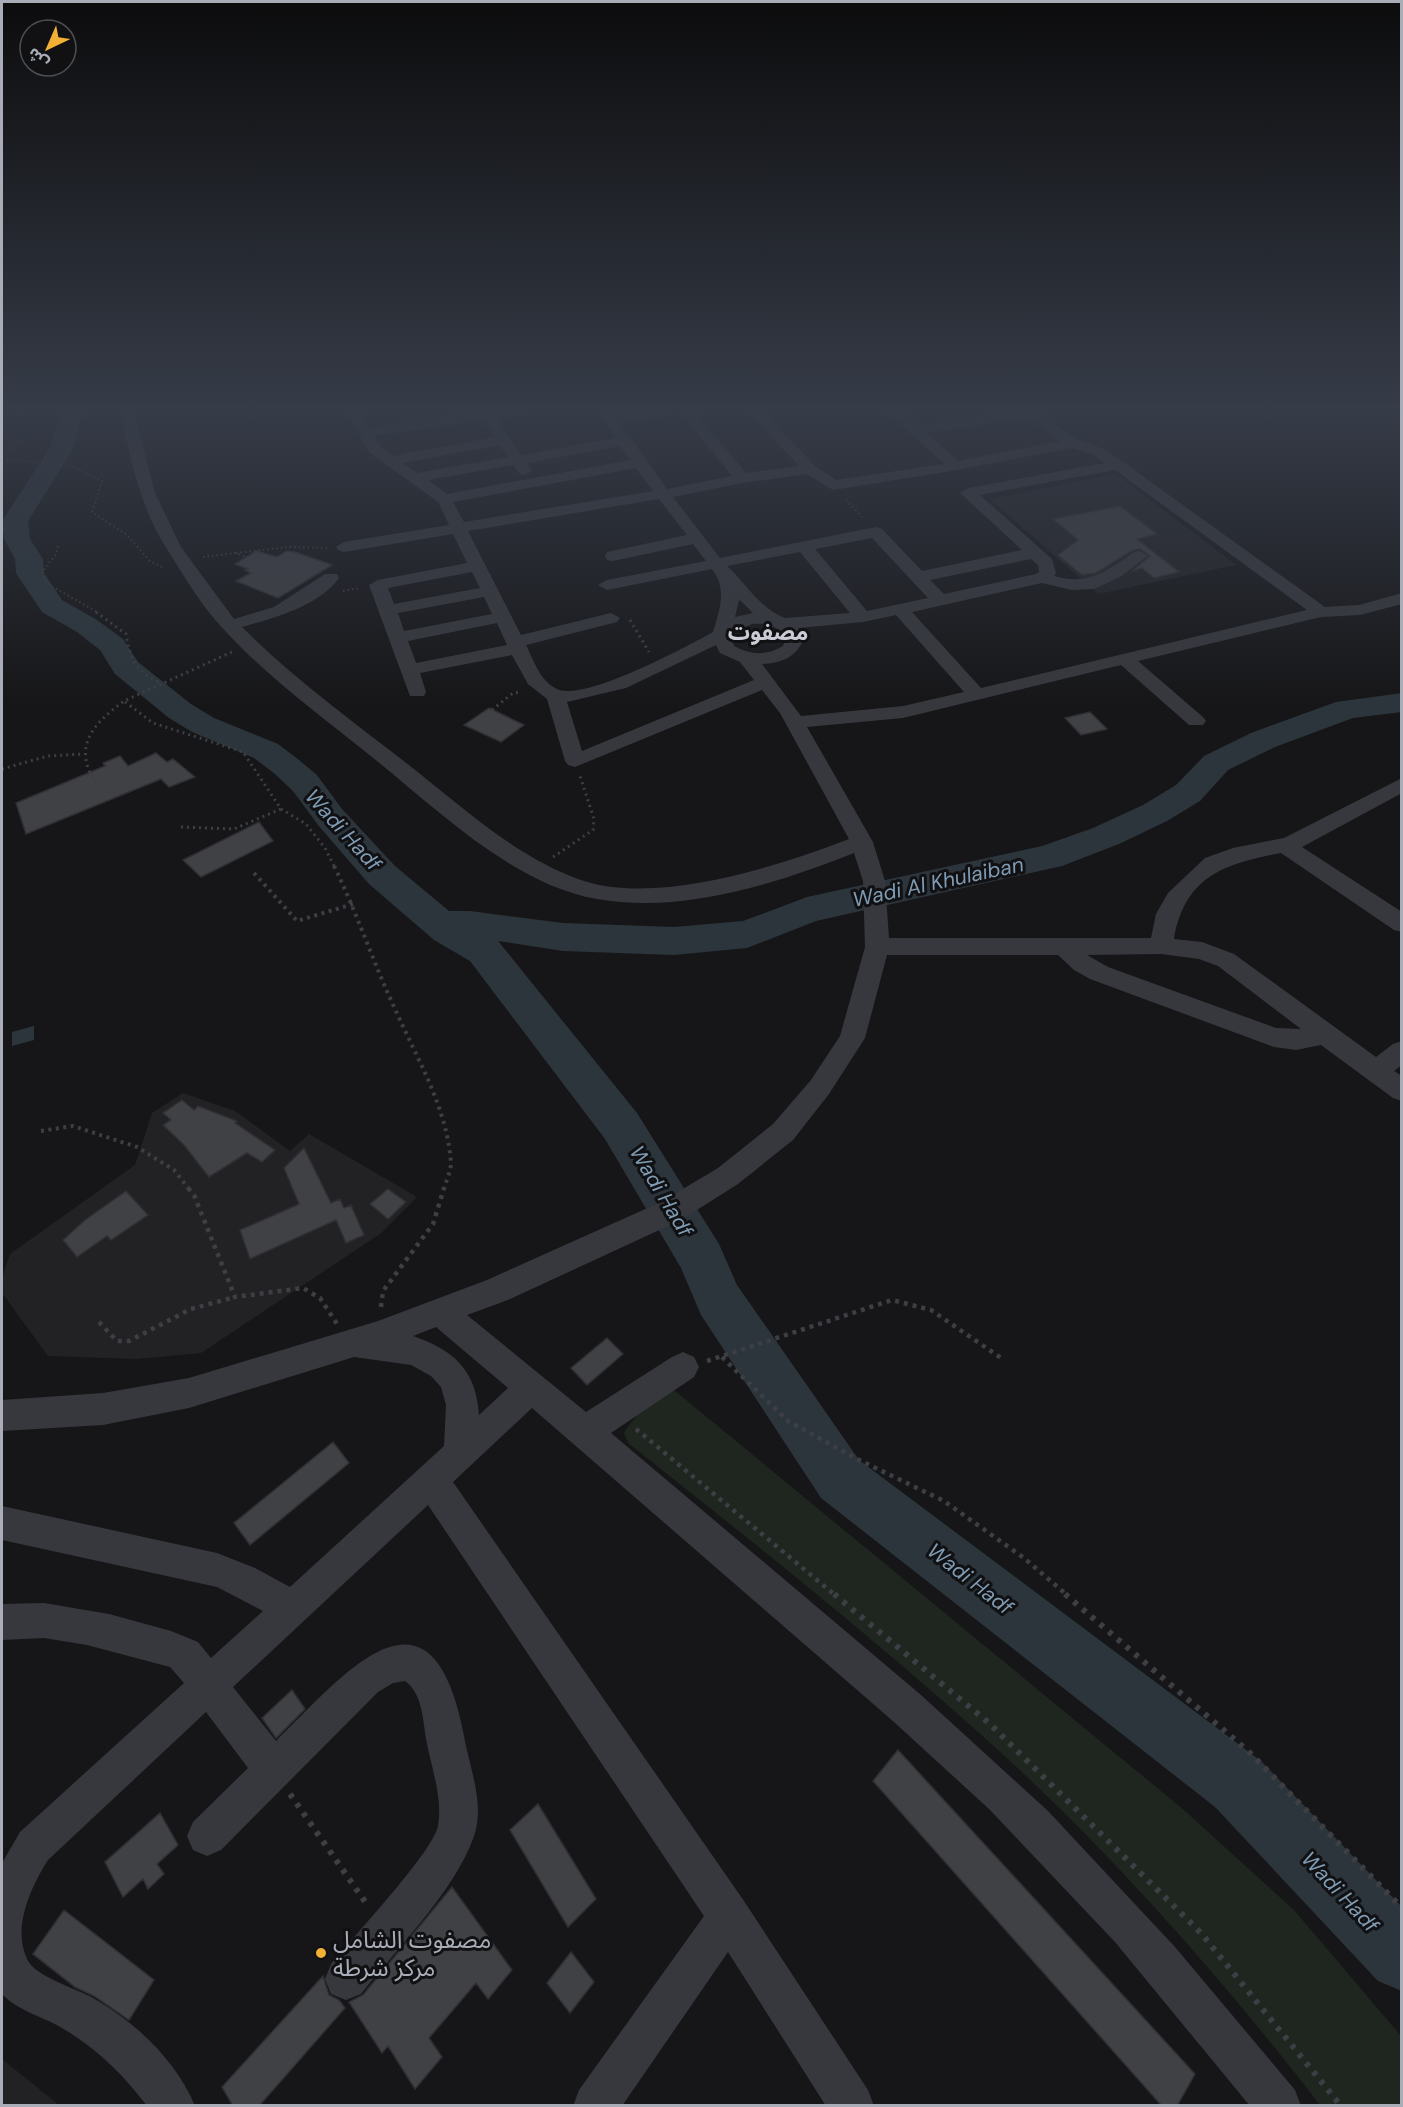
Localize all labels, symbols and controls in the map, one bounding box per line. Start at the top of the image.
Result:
north arrow [18,18,78,78]
text: ش [23,43,53,74]
district label: مصفوت [728,618,808,647]
water label: Wadi Hadf [299,783,388,878]
water label: Wadi Al Khulaiban [850,850,1026,914]
water label: Wadi Hadf [623,1140,700,1242]
water label: Wadi Hadf [921,1537,1019,1622]
water label: Wadi Hadf [1295,1845,1385,1939]
place label: مصفوت الشامل مركز شرطة [333,1924,491,1983]
marker: مصفوت الشامل مركز شرطة [314,1946,328,1960]

